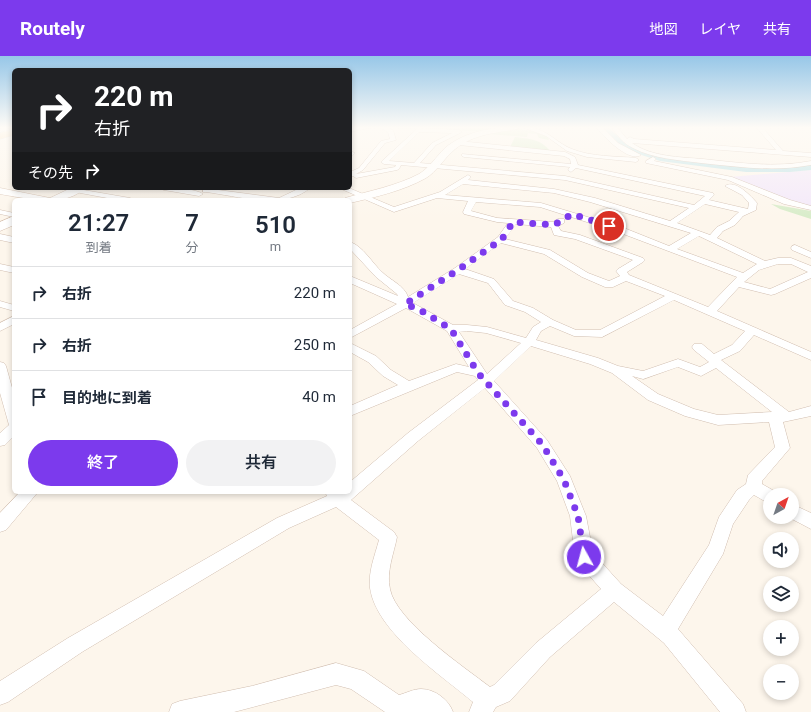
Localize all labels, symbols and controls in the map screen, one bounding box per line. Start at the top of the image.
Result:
text: Routely [20,17,85,40]
text: 地図 [649,21,677,37]
text: レイヤ [699,21,741,37]
text: 共有 [763,21,791,37]
text: 220 m [94,80,173,113]
icon: right [28,84,80,136]
text: 右折 [94,118,130,139]
icon: right [81,160,103,182]
text: その先 [28,164,73,182]
text: 21:27 [68,209,129,237]
text: 7 [185,209,199,237]
pin [592,209,626,243]
text: 510 [255,211,296,239]
icon: arrive [598,215,620,237]
text: m [270,239,281,254]
text: 到着 [86,240,112,255]
text: 分 [186,240,199,255]
icon: right [28,282,50,304]
text: 220 m [294,284,336,302]
text: 右折 [62,285,92,303]
icon: right [28,334,50,356]
text: 250 m [294,336,336,354]
text: 右折 [62,337,92,355]
icon: arrive [28,386,50,408]
text: 40 m [302,388,336,406]
text: 目的地に到着 [62,389,152,407]
button: 終了 [28,440,178,486]
button: 共有 [186,440,336,486]
north arrow [763,488,799,524]
map controls [763,488,799,700]
button: sound [763,532,799,568]
position arrow [563,536,605,578]
button: layers [763,576,799,612]
button: + [763,620,799,656]
button: − [763,664,799,700]

